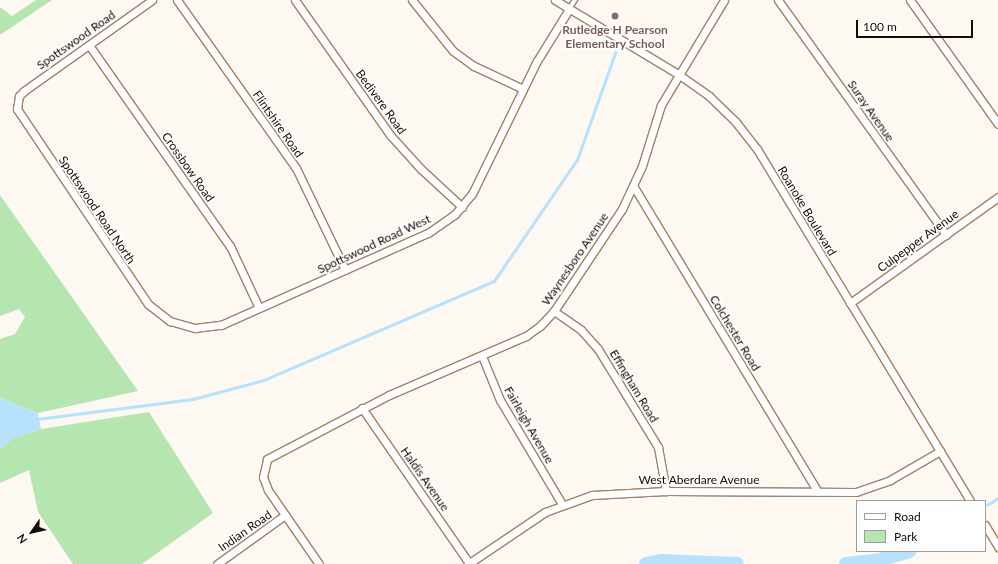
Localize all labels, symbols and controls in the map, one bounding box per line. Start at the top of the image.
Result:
street label: Spottswood Road [34,8,118,72]
marker: Rutledge H Pearson Elementary School [610,11,620,21]
scale bar [858,12,975,38]
text: 100 m [863,19,897,34]
place label: Rutledge H Pearson Elementary School [562,23,668,51]
street label: Bedivere Road [353,67,409,137]
street label: Suray Avenue [844,77,898,145]
street label: Flintshire Road [250,88,306,160]
street label: Crossbow Road [159,129,217,205]
street label: Spottswood Road North [56,153,138,267]
street label: Roanoke Boulevard [775,164,839,258]
street label: Culpepper Avenue [874,207,962,275]
street label: Waynesboro Avenue [538,210,612,308]
street label: Spottswood Road West [315,211,433,277]
street label: Colchester Road [707,292,763,374]
street label: Effingham Road [607,347,661,425]
street label: Fairleigh Avenue [501,384,557,466]
street label: Haldis Avenue [397,444,453,514]
street label: West Aberdare Avenue [638,473,760,487]
legend [856,500,986,552]
street label: Indian Road [216,507,274,555]
text: Road [894,509,921,524]
north arrow [12,512,52,552]
text: Park [894,529,917,544]
text: N [14,532,29,546]

